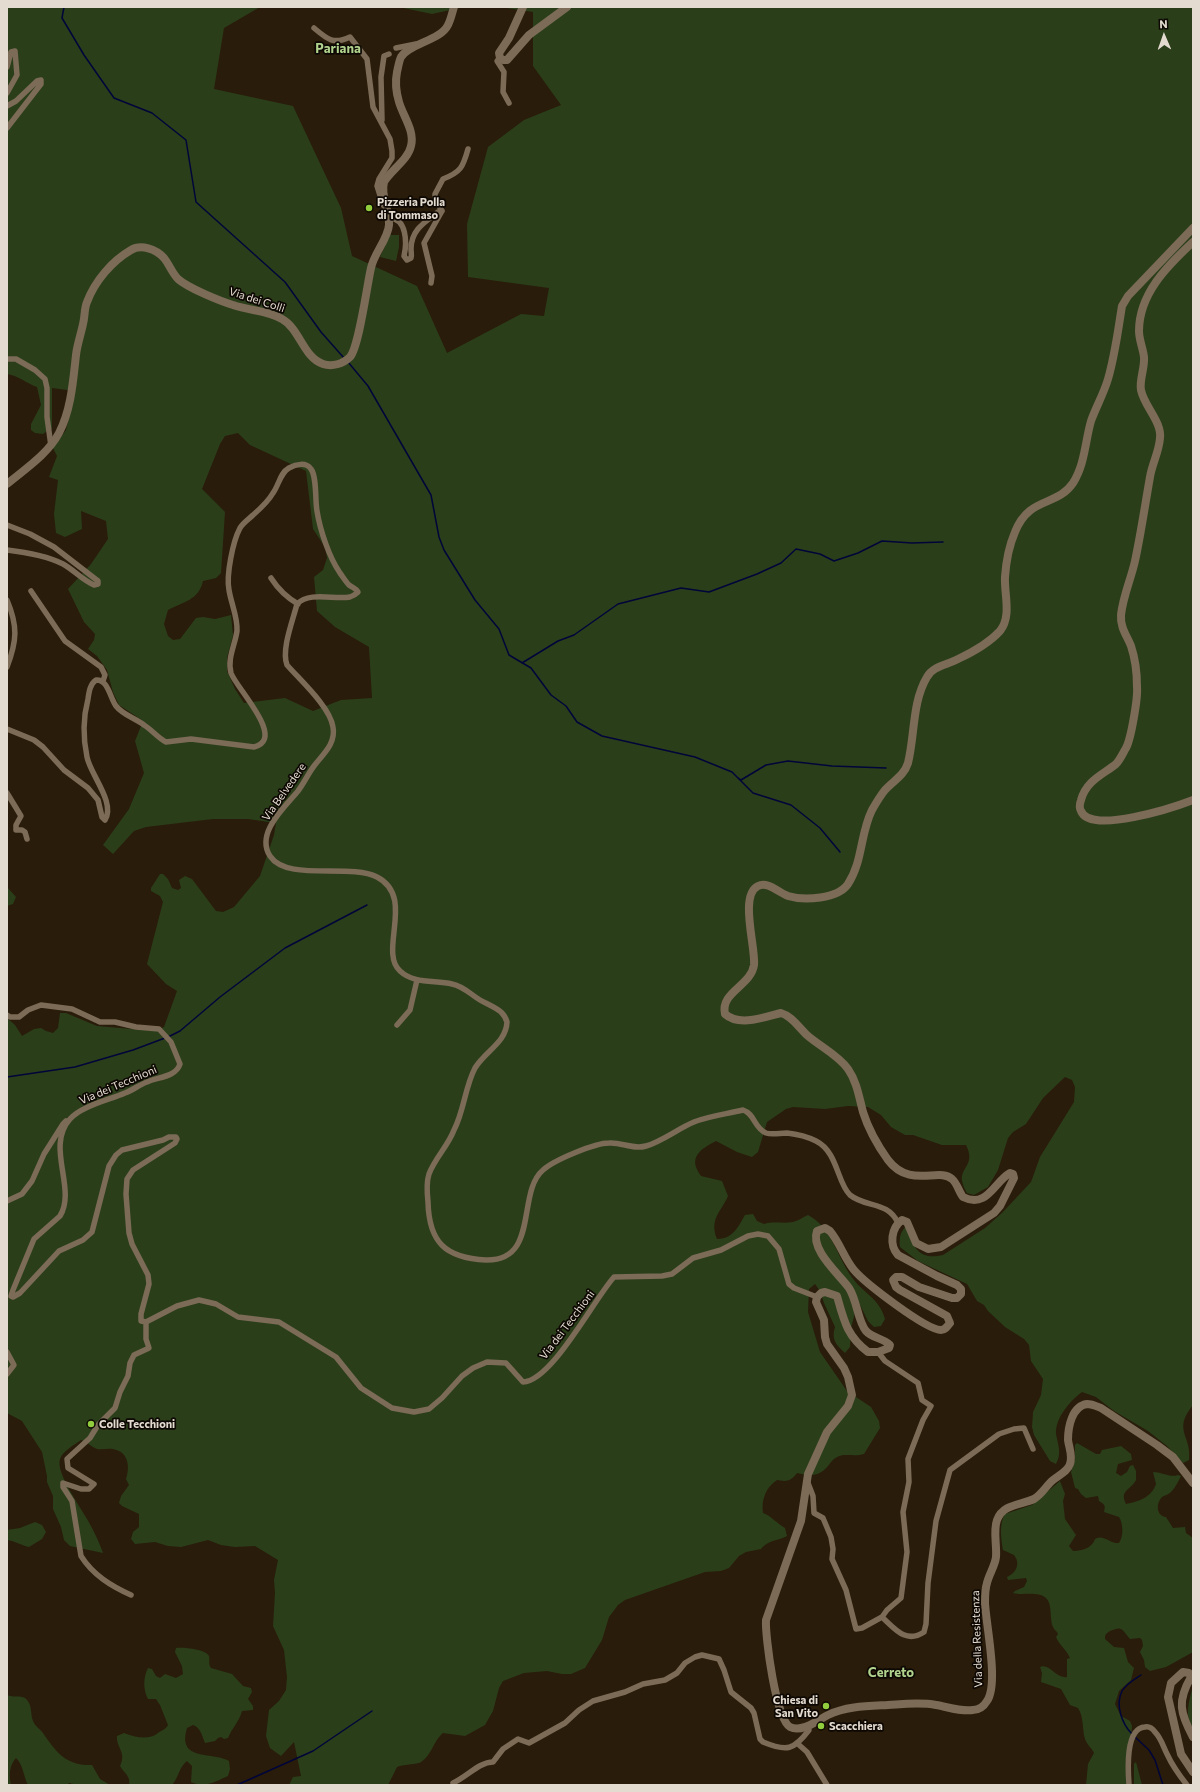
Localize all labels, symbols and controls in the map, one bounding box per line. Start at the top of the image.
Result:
north arrow [1144,16,1184,56]
text: N [1159,17,1168,30]
district label: Pariana [315,41,361,57]
place label: Pizzeria Polla di Tommaso [377,195,445,221]
marker: Pizzeria Polla di Tommaso [364,203,374,213]
street label: Via dei Colli [227,285,287,315]
street label: Via Belvedere [259,761,309,823]
street label: Via dei Tecchioni [77,1063,159,1107]
street label: Via dei Tecchioni [537,1288,597,1362]
place label: Colle Tecchioni [99,1417,175,1431]
marker: Colle Tecchioni [86,1419,96,1429]
street label: Via della Resistenza [969,1590,985,1688]
district label: Cerreto [868,1665,914,1681]
place label: Chiesa di San Vito [773,1693,818,1719]
marker: Chiesa di San Vito [821,1701,831,1711]
place label: Scacchiera [829,1719,883,1733]
marker: Scacchiera [816,1721,826,1731]

